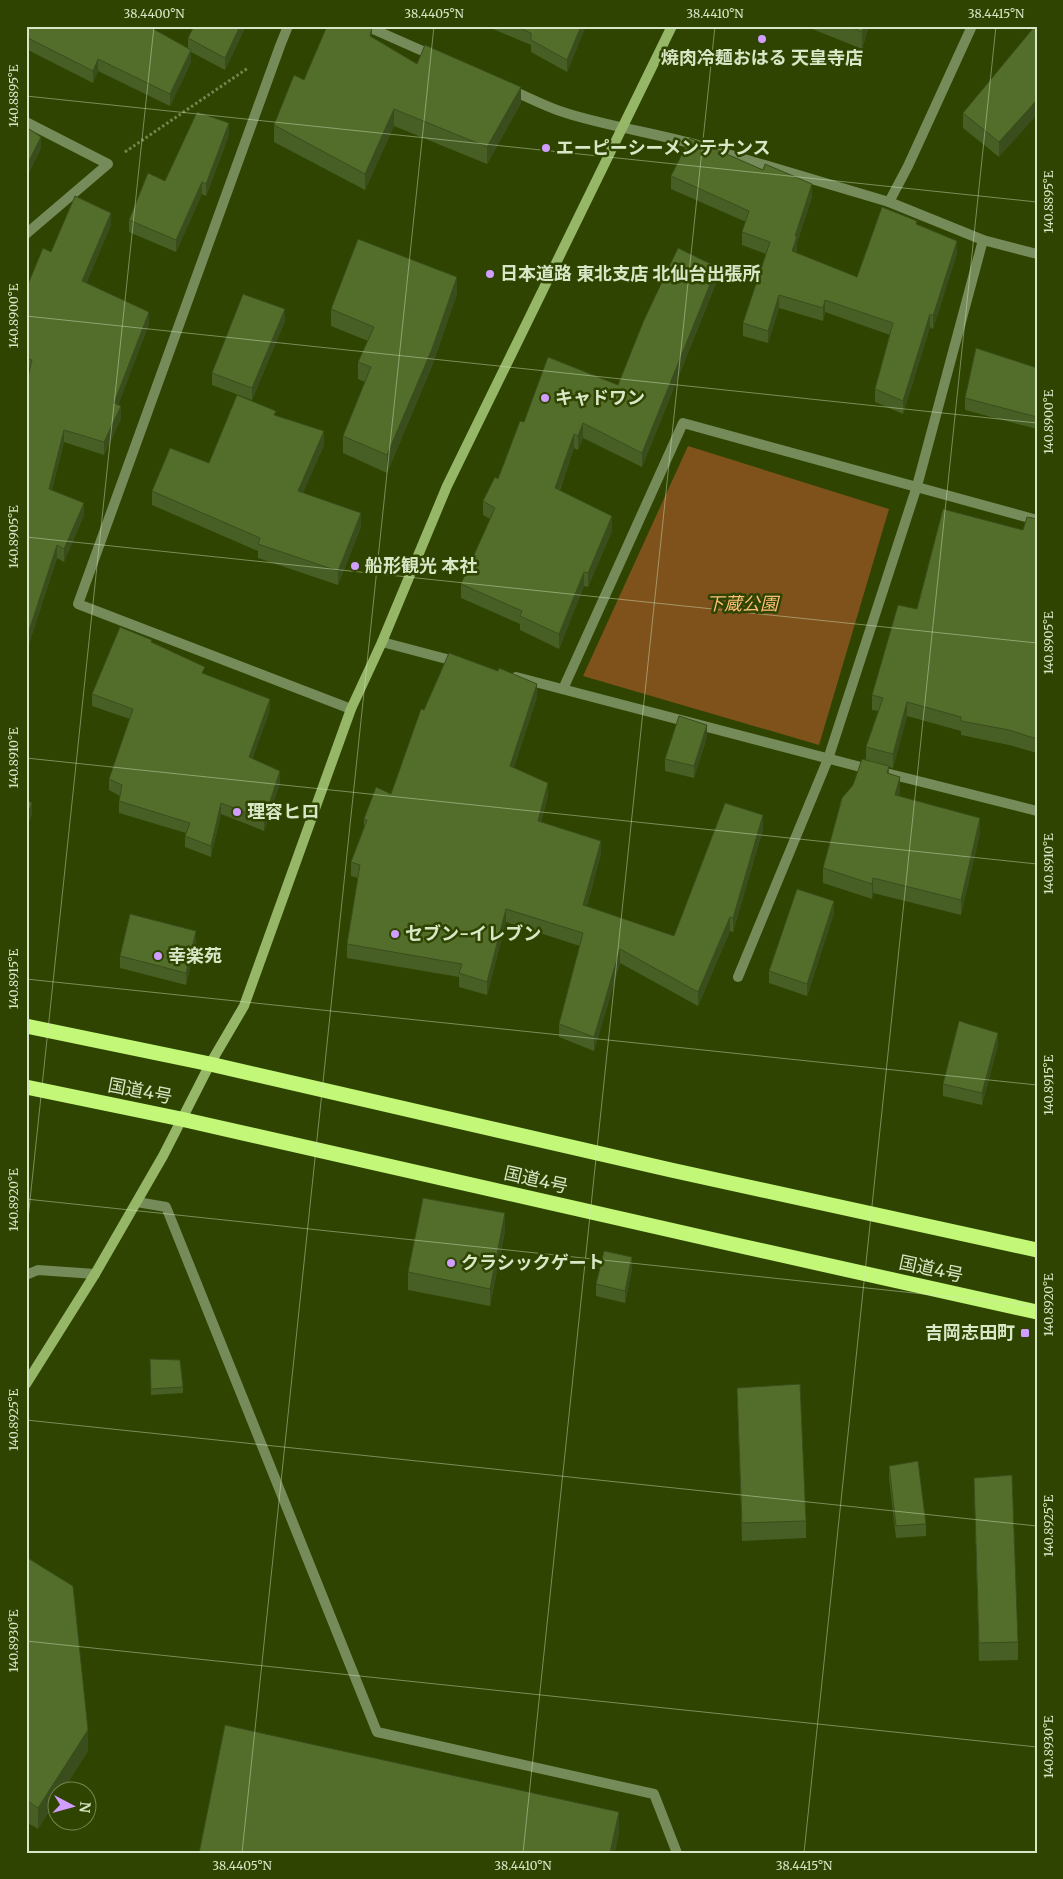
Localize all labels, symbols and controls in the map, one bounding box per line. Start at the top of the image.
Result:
text: 38.4400°N [124,6,185,21]
text: 38.4405°N [404,6,465,21]
text: 38.4410°N [686,6,744,21]
text: 38.4415°N [968,6,1025,21]
marker: 焼肉冷麺おはる 天皇寺店 [756,33,768,45]
place label: 焼肉冷麺おはる 天皇寺店 [661,46,863,69]
text: 140.8895°E [6,64,21,127]
place label: エーピーシーメンテナンス [556,136,771,159]
marker: エーピーシーメンテナンス [540,142,552,154]
text: 140.8895°E [1041,170,1056,233]
place label: 日本道路 東北支店 北仙台出張所 [500,262,761,285]
marker: 日本道路 東北支店 北仙台出張所 [484,268,496,280]
text: 140.8900°E [6,283,21,348]
place label: キャドワン [555,386,645,409]
text: 140.8900°E [1041,389,1056,454]
marker: キャドワン [539,392,551,404]
text: 140.8905°E [6,505,21,569]
place label: 船形観光 本社 [365,554,477,577]
marker: 船形観光 本社 [349,560,361,572]
park label: 下蔵公園 [706,592,781,615]
text: 140.8905°E [1041,611,1056,675]
text: 140.8910°E [6,727,21,789]
place label: 理容ヒロ [247,800,319,823]
marker: 理容ヒロ [231,806,243,818]
text: 140.8910°E [1041,833,1056,895]
place label: セブン-イレブン [405,922,541,945]
marker: セブン-イレブン [389,928,401,940]
place label: 幸楽苑 [168,944,222,967]
text: 140.8915°E [6,948,21,1009]
marker: 幸楽苑 [152,950,164,962]
text: 140.8915°E [1041,1054,1056,1115]
street label: 国道4号 [106,1073,174,1108]
street label: 国道4号 [502,1161,570,1198]
text: 140.8920°E [6,1168,21,1232]
street label: 国道4号 [897,1250,965,1287]
place label: クラシックゲート [461,1251,605,1274]
marker: クラシックゲート [445,1257,457,1269]
text: 140.8920°E [1041,1273,1056,1337]
place label: 吉岡志田町 [925,1321,1015,1344]
marker: 吉岡志田町 [1019,1327,1031,1339]
text: 140.8925°E [6,1389,21,1451]
text: 140.8925°E [1041,1495,1056,1557]
text: 140.8930°E [6,1609,21,1672]
text: 140.8930°E [1041,1715,1056,1778]
north arrow [48,1782,98,1832]
text: N [75,1801,94,1814]
text: 38.4405°N [212,1858,273,1873]
text: 38.4410°N [494,1858,552,1873]
text: 38.4415°N [776,1858,833,1873]

